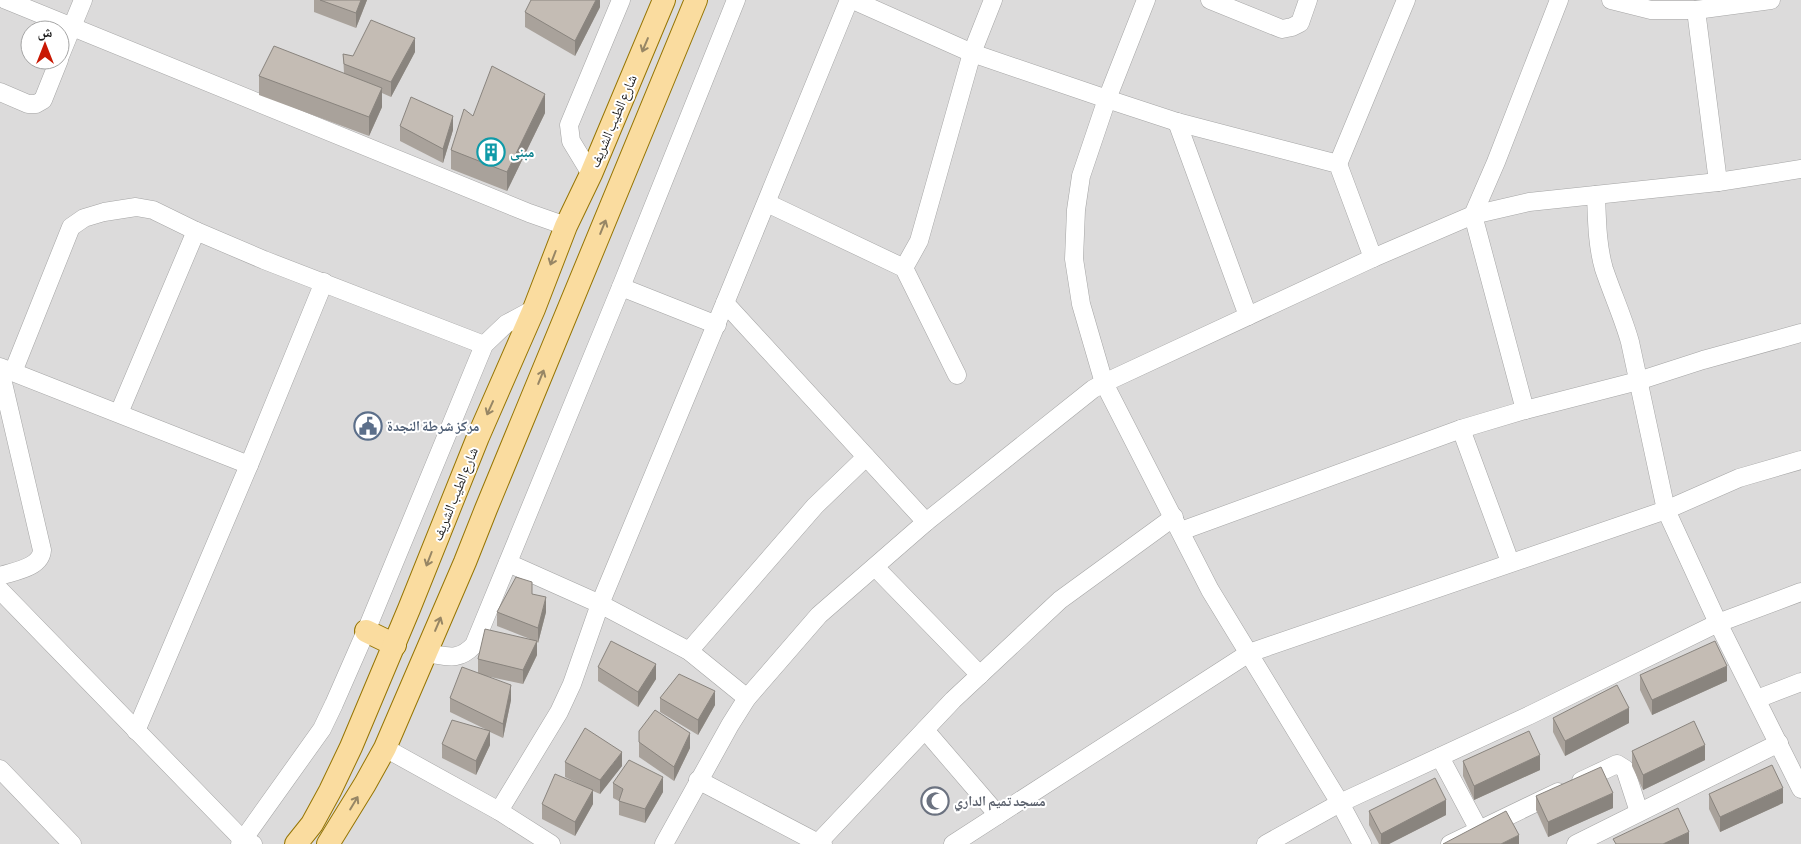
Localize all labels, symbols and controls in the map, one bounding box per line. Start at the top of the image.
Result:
north arrow [20,20,70,70]
text: ش [38,24,53,41]
one-way arrow [640,37,650,52]
street label: شارع الطيب الشريف [586,72,642,171]
building icon: مبنى [476,137,506,167]
place label: مبنى [510,144,534,161]
one-way arrow [598,220,608,235]
one-way arrow [548,251,557,266]
one-way arrow [536,370,546,385]
one-way arrow [485,400,495,415]
public building icon: مركز شرطة النجدة [353,411,383,441]
place label: مركز شرطة النجدة [387,418,479,434]
street label: شارع الطيب الشريف [429,445,483,544]
one-way arrow [424,550,433,566]
one-way arrow [434,617,444,632]
mosque icon: مسجد تميم الداري [920,786,950,816]
place label: مسجد تميم الداري [954,793,1046,812]
one-way arrow [350,796,360,810]

